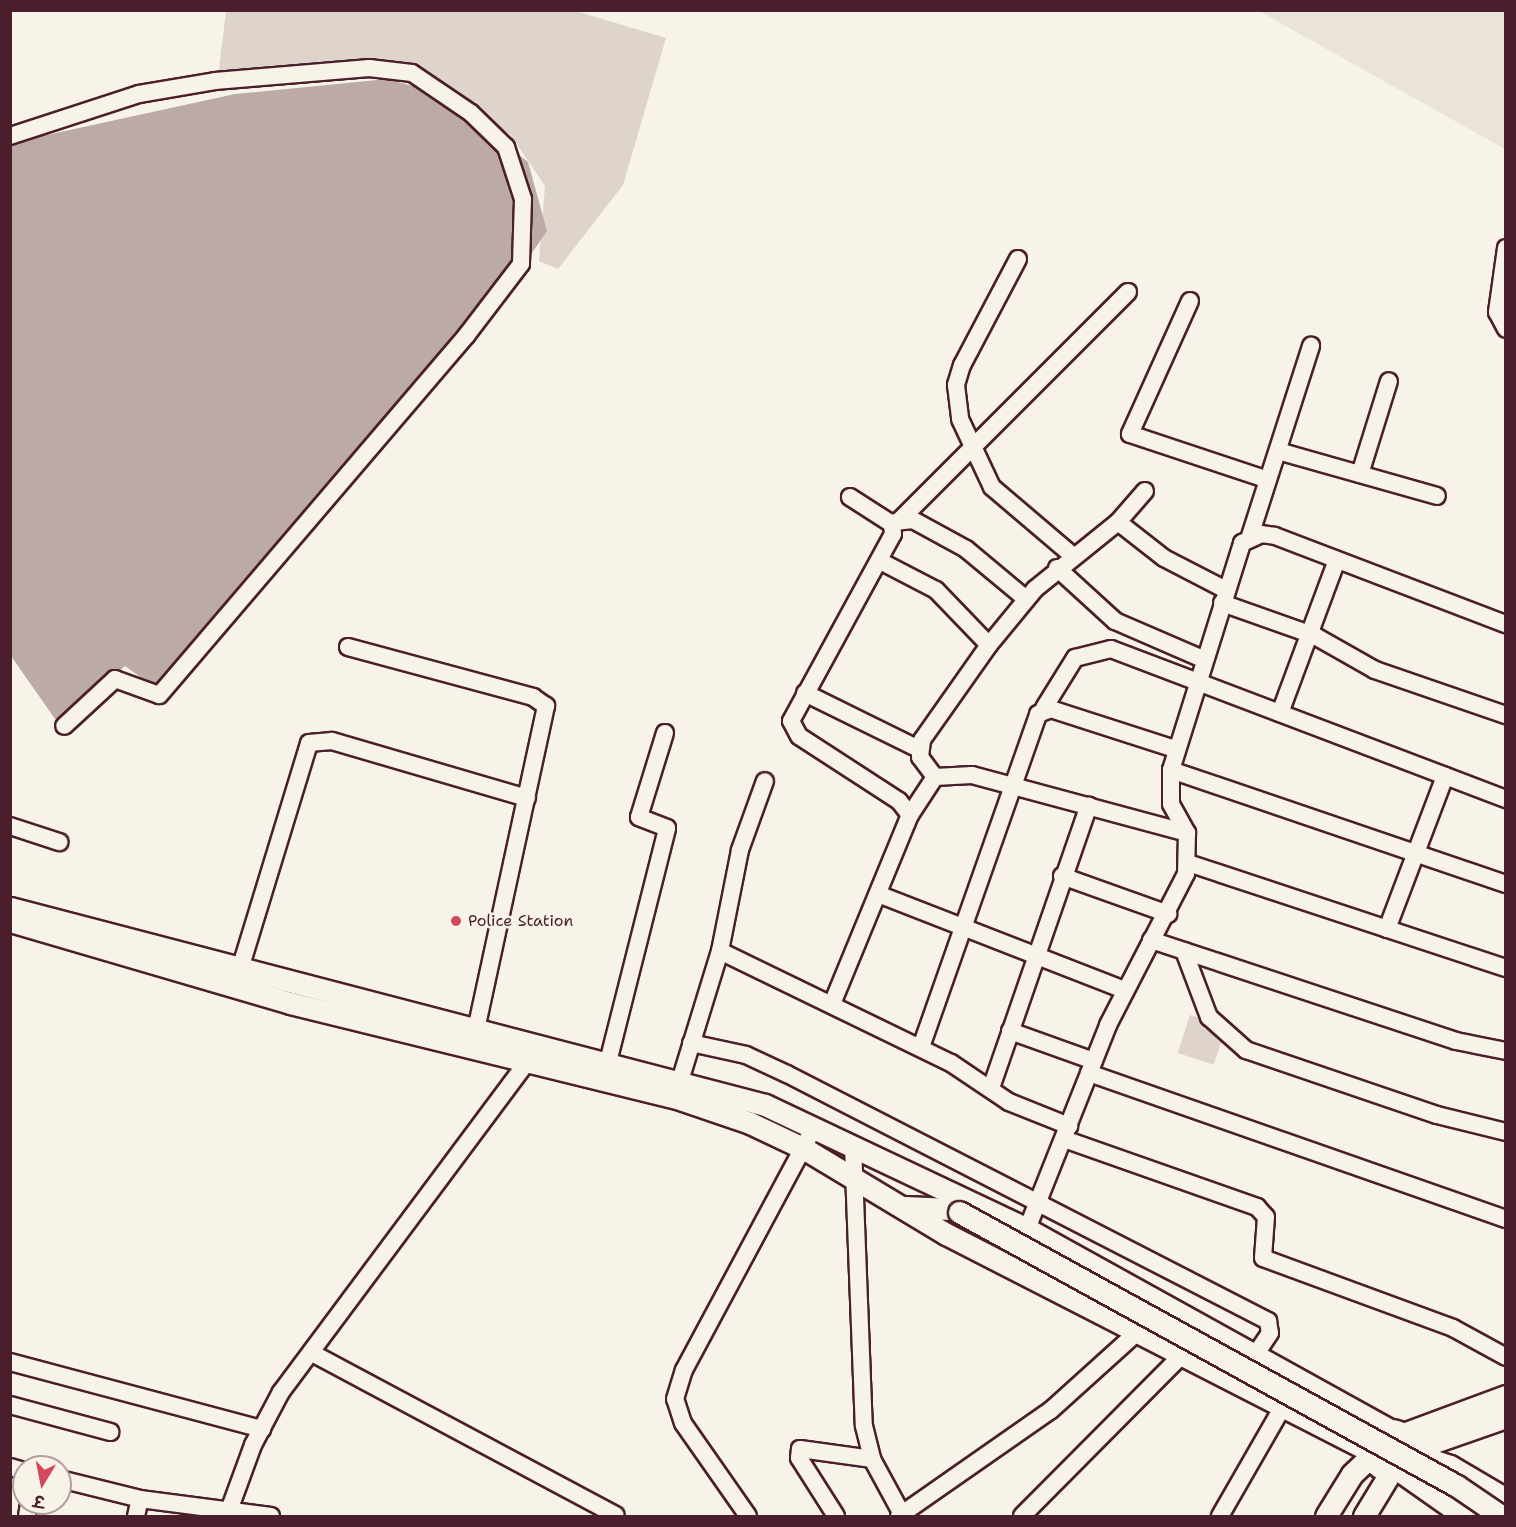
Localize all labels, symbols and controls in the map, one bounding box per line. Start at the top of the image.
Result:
place label: Police Station [468,911,573,931]
marker: Police Station [449,914,463,928]
north arrow [12,1455,72,1515]
text: उ [32,1490,46,1513]

